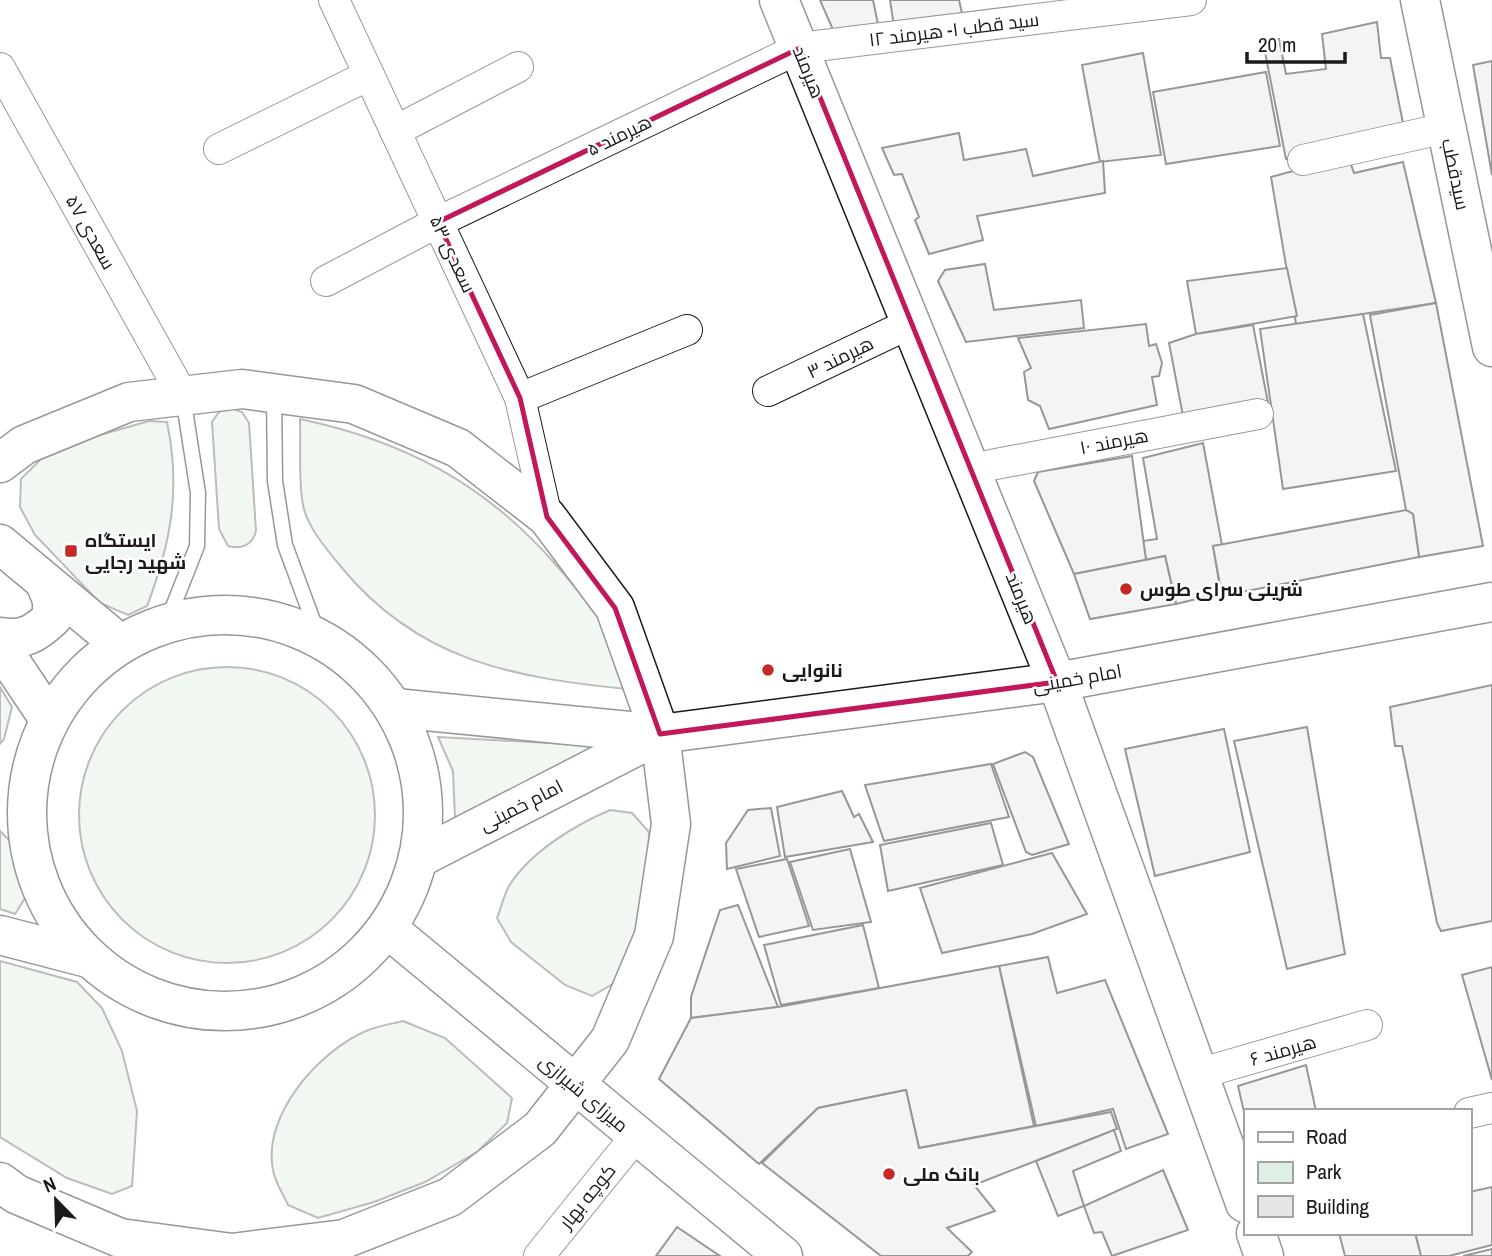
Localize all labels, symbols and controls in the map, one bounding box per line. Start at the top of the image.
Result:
street label: سید قطب ۱- هیرمند ۱۲ [867,6,1041,52]
scale bar [1247,21,1345,65]
text: 20 m [1258,30,1296,59]
street label: هیرمند [787,42,831,102]
street label: هیرمند ۵ [582,108,656,162]
street label: سیدقطب [1436,136,1476,212]
street label: سعدی ۵۷ [60,190,122,274]
street label: سعدی ۵۳ [424,211,482,297]
street label: هیرمند ۳ [802,330,878,384]
street label: هیرمند ۱۰ [1077,422,1151,460]
place label: ایستگاه شهید رجایی [85,527,186,575]
marker: ایستگاه شهید رجایی [63,543,79,559]
street label: هیرمند [1000,568,1044,628]
place label: شرینی سرای طوس [1140,576,1303,602]
marker: شرینی سرای طوس [1118,581,1134,597]
place label: نانوایی [782,657,843,683]
street label: امام خمینی [1030,657,1124,700]
marker: نانوایی [760,662,776,678]
street label: امام خمینی [475,773,568,838]
street label: هیرمند ۶ [1247,1028,1319,1072]
street label: میرزای شیرازی [534,1048,634,1138]
legend [1244,1109,1471,1235]
text: Road [1306,1122,1347,1151]
text: Park [1306,1157,1342,1186]
street label: کوچه بهار [552,1158,621,1235]
place label: بانک ملی [903,1161,980,1187]
north arrow [21,1165,91,1235]
marker: بانک ملی [881,1166,897,1182]
text: N [39,1170,60,1199]
text: Building [1306,1192,1370,1221]

